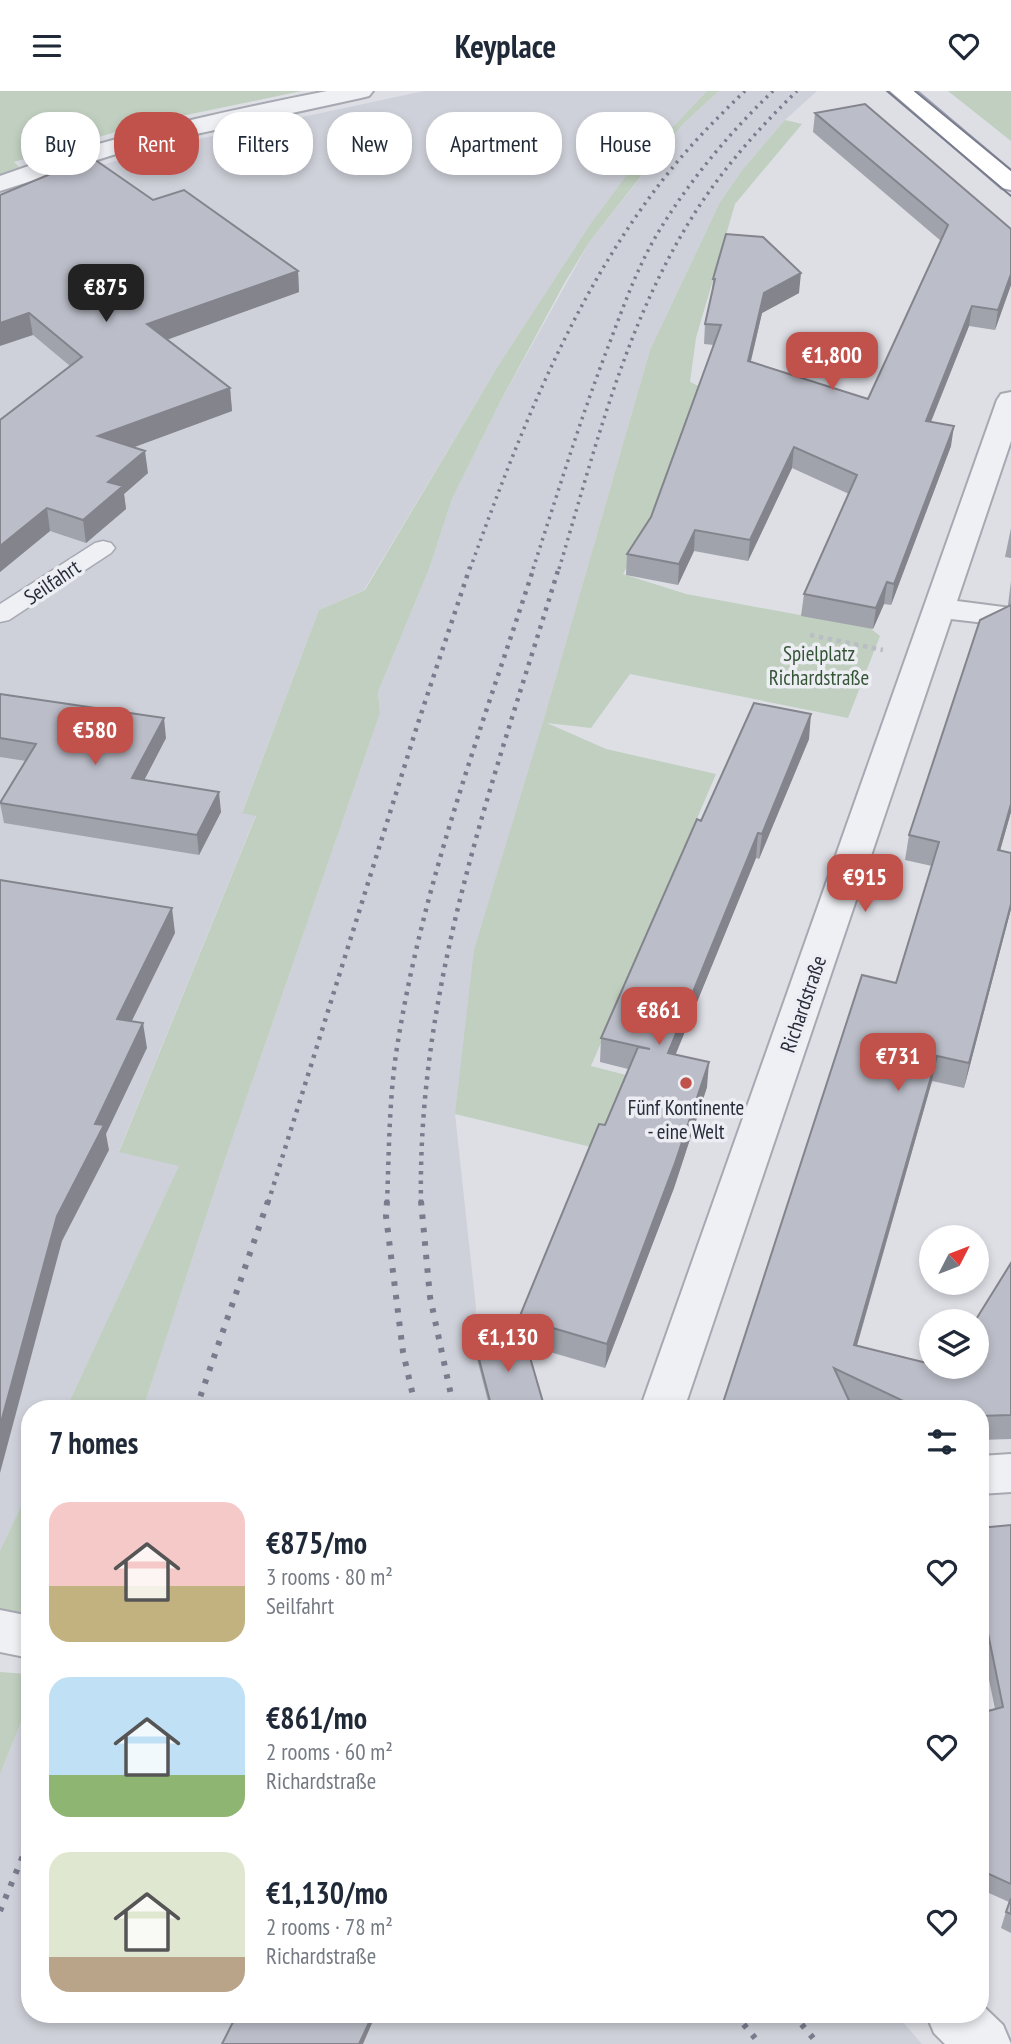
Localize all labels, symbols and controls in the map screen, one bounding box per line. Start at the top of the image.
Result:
text: Keyplace [455,25,556,67]
icon: menu [28,27,66,65]
icon: heart [945,27,983,65]
chip: Buy [21,112,100,175]
chip: Rent [114,112,199,175]
chip: Filters [213,112,313,175]
chip: New [327,112,412,175]
chip: Apartment [426,112,562,175]
chip: House [576,112,675,175]
pin: €875 [65,265,147,324]
text: €875 [84,272,128,301]
pin: €1,800 [775,333,889,392]
text: €1,800 [802,340,862,369]
street label: Seilfahrt [19,553,86,611]
park label: Spielplatz Richardstraße [769,640,869,691]
pin: €580 [54,707,136,767]
text: €580 [73,715,117,744]
pin: €915 [824,855,906,914]
text: €915 [843,862,887,891]
street label: Richardstraße [774,952,832,1056]
pin: €861 [618,988,700,1047]
text: €861 [637,995,681,1024]
pin: €731 [857,1033,939,1093]
text: €731 [876,1041,920,1070]
marker: Fünf Kontinente - eine Welt [678,1075,694,1091]
place label: Fünf Kontinente - eine Welt [628,1094,744,1145]
north arrow [919,1225,989,1295]
map controls [919,1225,989,1379]
button: layers [919,1309,989,1379]
pin: €1,130 [451,1315,565,1374]
text: €1,130 [478,1322,538,1351]
text: 7 homes [49,1423,138,1462]
icon: filters [923,1423,961,1461]
text: €875/mo [266,1523,367,1562]
icon: home [105,1530,189,1614]
icon: heart [923,1553,961,1591]
text: 3 rooms · 80 m² [266,1562,393,1591]
text: Seilfahrt [266,1591,334,1620]
text: €861/mo [266,1698,367,1737]
icon: home [105,1705,189,1789]
icon: heart [923,1728,961,1766]
text: 2 rooms · 60 m² [266,1737,393,1766]
text: Richardstraße [266,1766,376,1795]
text: €1,130/mo [266,1873,388,1912]
icon: home [105,1880,189,1964]
icon: heart [923,1903,961,1941]
text: 2 rooms · 78 m² [266,1912,393,1941]
text: Richardstraße [266,1941,376,1970]

